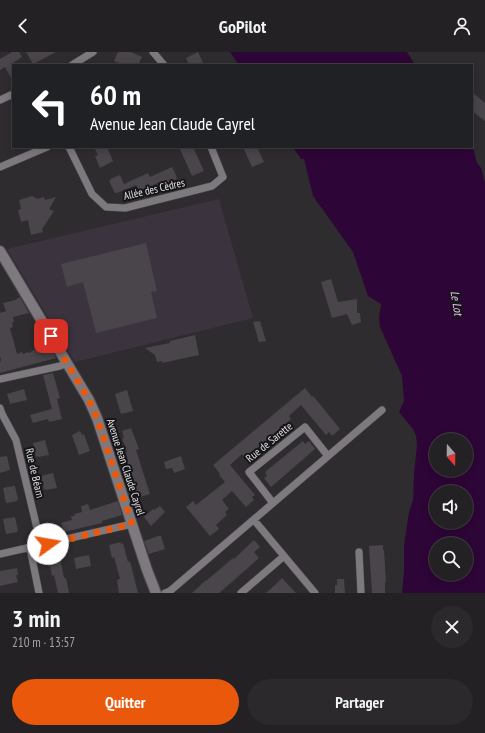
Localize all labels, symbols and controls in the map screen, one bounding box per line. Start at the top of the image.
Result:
icon: back [12,15,34,37]
text: GoPilot [219,15,266,38]
icon: person [451,15,473,37]
text: 60 m [90,76,141,113]
icon: left [24,80,76,132]
text: Avenue Jean Claude Cayrel [90,112,255,135]
street label: Allée des Cèdres [122,175,186,203]
water label: Le Lot [448,290,467,318]
pin [34,319,68,353]
icon: arrive [40,325,62,347]
street label: Avenue Jean Claude Cayrel [104,417,148,518]
street label: Rue de Sarette [243,419,295,465]
north arrow [429,433,473,477]
map controls [429,433,473,581]
street label: Rue de Béarn [22,447,48,499]
button: sound [429,485,473,529]
position arrow [27,523,69,565]
button: search [429,537,473,581]
text: 3 min [12,603,60,634]
button: close [431,606,473,648]
text: 210 m · 13:57 [12,634,75,651]
button: Quitter [12,679,239,725]
button: Partager [247,679,473,725]

